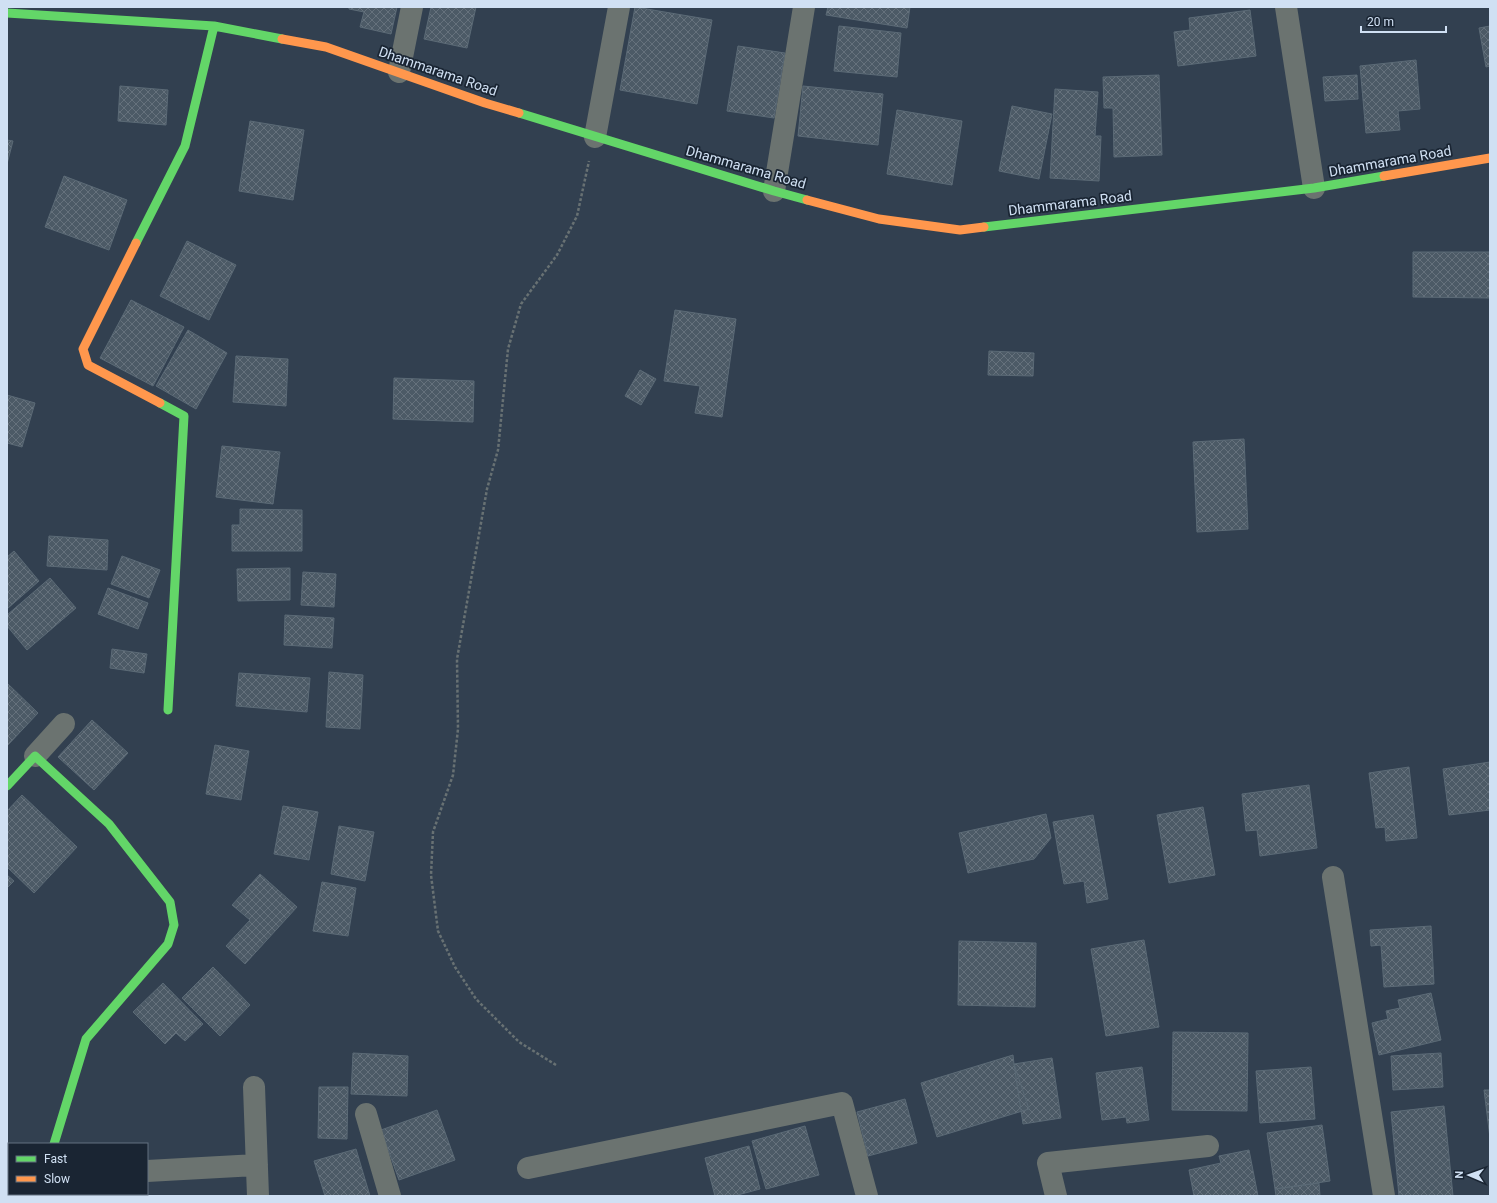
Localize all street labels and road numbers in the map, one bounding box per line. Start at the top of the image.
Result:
street label: Dhammarama Road [377,43,499,99]
street label: Dhammarama Road [684,142,808,192]
street label: Dhammarama Road [1327,142,1453,180]
street label: Dhammarama Road [1007,187,1133,219]

